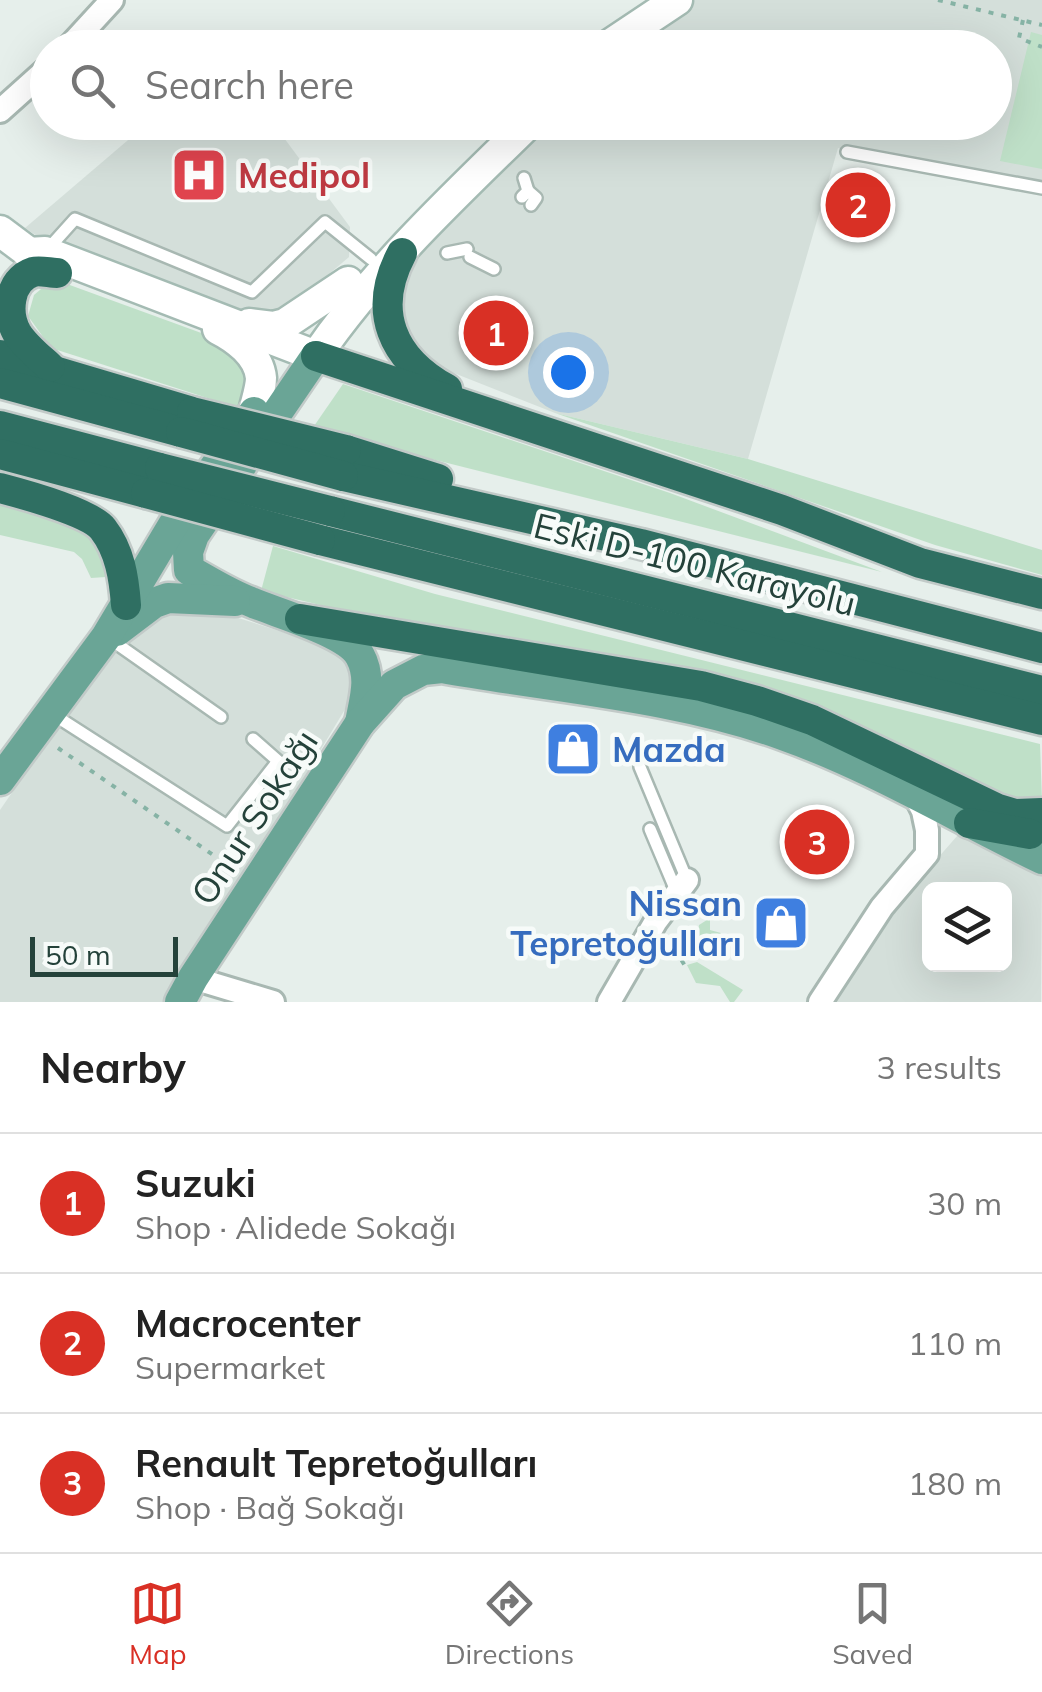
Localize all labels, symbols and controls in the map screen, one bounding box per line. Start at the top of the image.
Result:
search box [30,30,1012,140]
icon: search [65,58,120,113]
text: Search here [145,61,354,109]
hospital icon: Medipol [169,145,229,205]
place label: Medipol [238,153,370,197]
pin: 2 [826,168,890,242]
pin: 1 [464,296,528,370]
your location [543,347,594,398]
street label: Eski D-100 Karayolu [530,503,860,625]
shop icon: Mazda [543,719,603,779]
street label: Onur Sokağı [181,721,327,913]
place label: Mazda [612,727,726,771]
pin: 3 [784,804,850,880]
place label: Nissan Tepretoğulları [510,881,742,965]
map controls [922,882,1012,972]
button: layers [922,882,1012,972]
shop icon: Nissan Tepretoğulları [751,893,811,953]
scale bar [30,932,178,976]
text: 50 m [45,937,111,972]
text: Nearby [40,1041,186,1094]
text: 3 results [877,1047,1002,1087]
text: Suzuki [135,1159,256,1207]
text: 1 [63,1183,82,1223]
text: 30 m [927,1183,1002,1223]
text: Shop · Alidede Sokağı [135,1207,456,1247]
text: Macrocenter [135,1299,360,1347]
text: 2 [63,1323,82,1363]
text: 110 m [908,1323,1002,1363]
text: Supermarket [135,1347,325,1387]
text: Renault Tepretoğulları [135,1439,537,1487]
text: 3 [63,1463,82,1503]
text: 180 m [908,1463,1002,1503]
text: Shop · Bağ Sokağı [135,1487,405,1527]
tab: Map [129,1576,187,1671]
tab: Directions [445,1576,574,1671]
tab: Saved [832,1576,913,1671]

